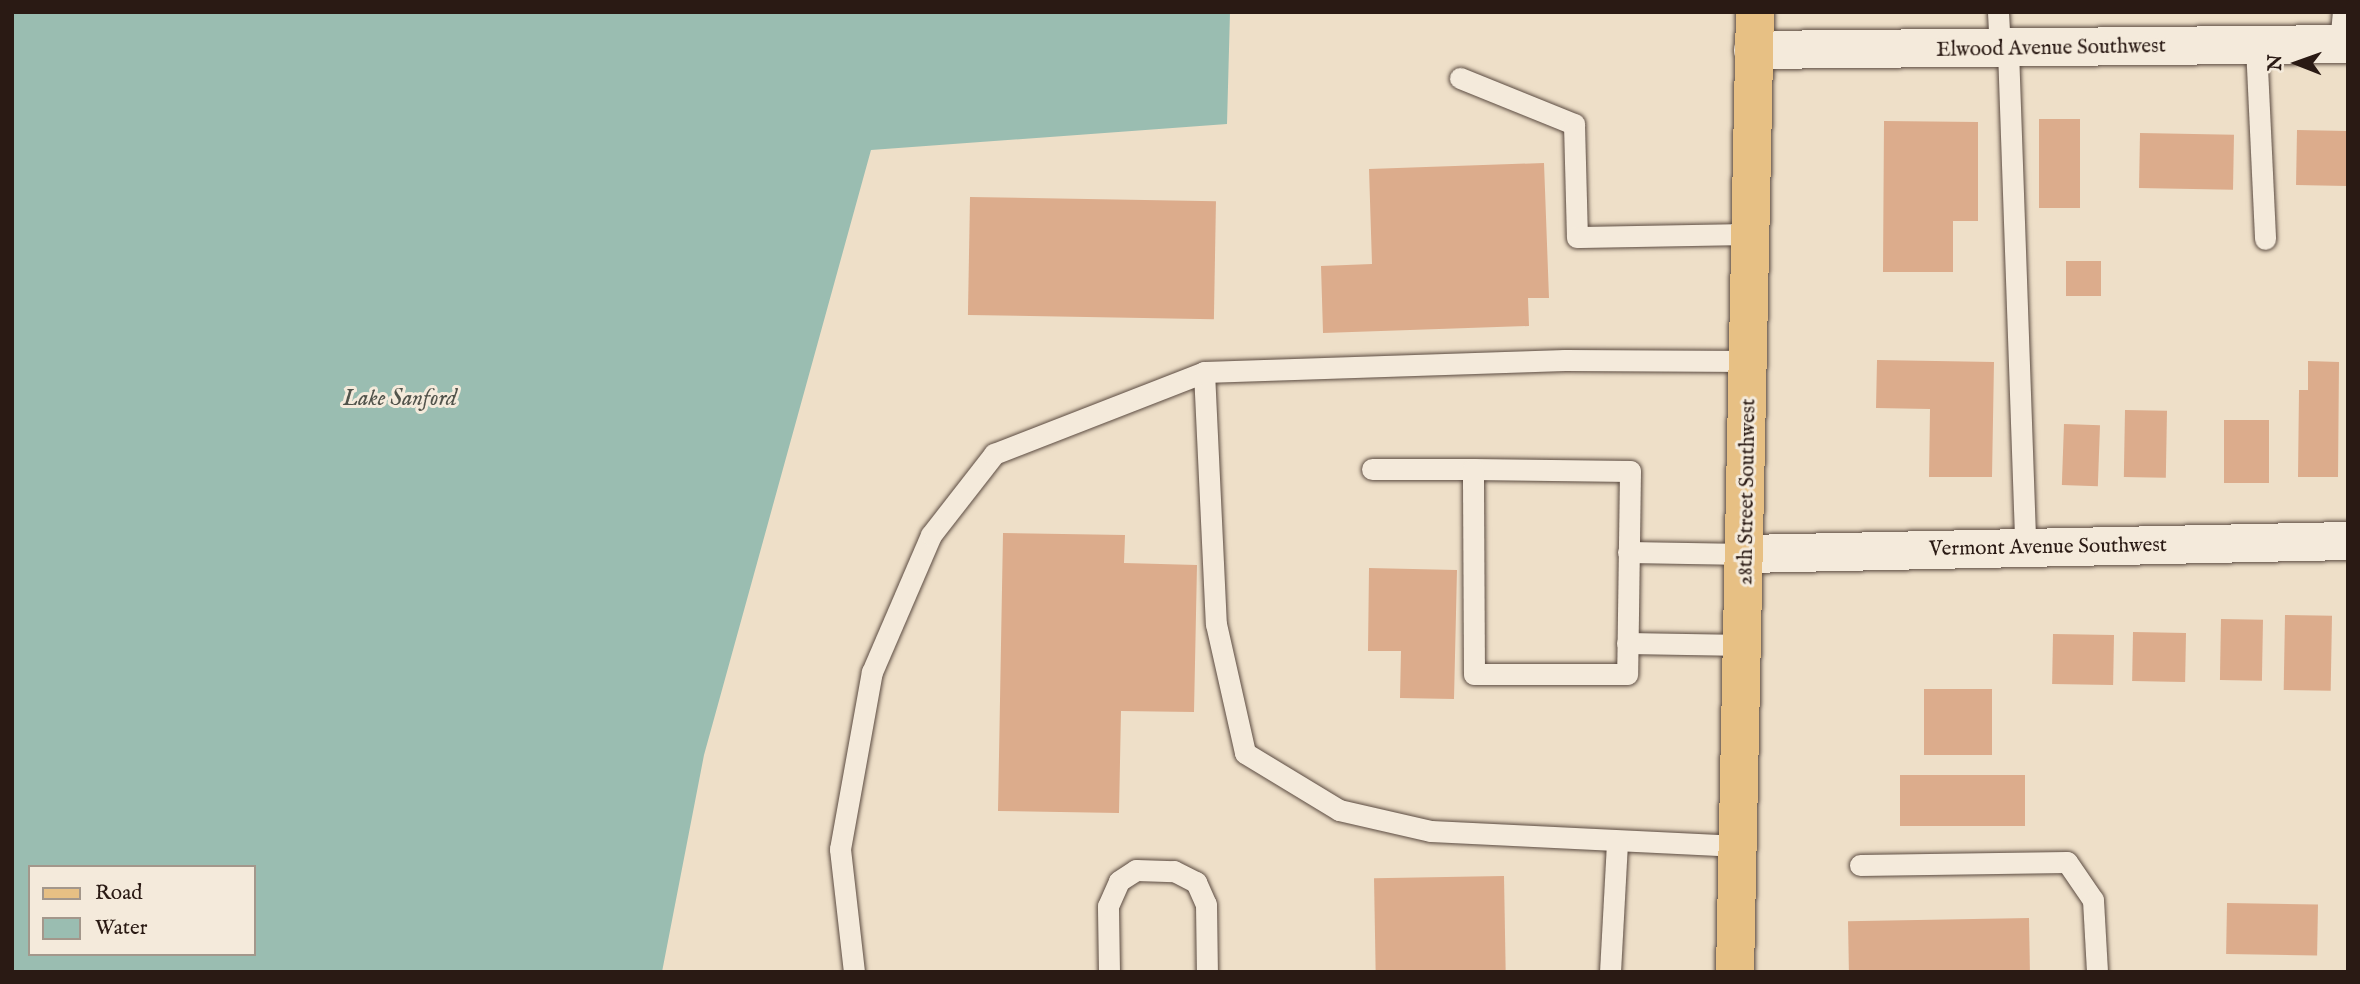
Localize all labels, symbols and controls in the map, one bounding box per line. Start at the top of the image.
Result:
north arrow [2262,28,2332,98]
street label: Elwood Avenue Southwest [1936,34,2166,64]
text: N [2264,54,2288,71]
water label: Lake Sanford [343,385,457,413]
street label: 28th Street Southwest [1734,398,1762,586]
street label: Vermont Avenue Southwest [1929,533,2167,563]
legend [28,865,256,956]
text: Road [95,880,142,907]
text: Water [95,915,147,942]

